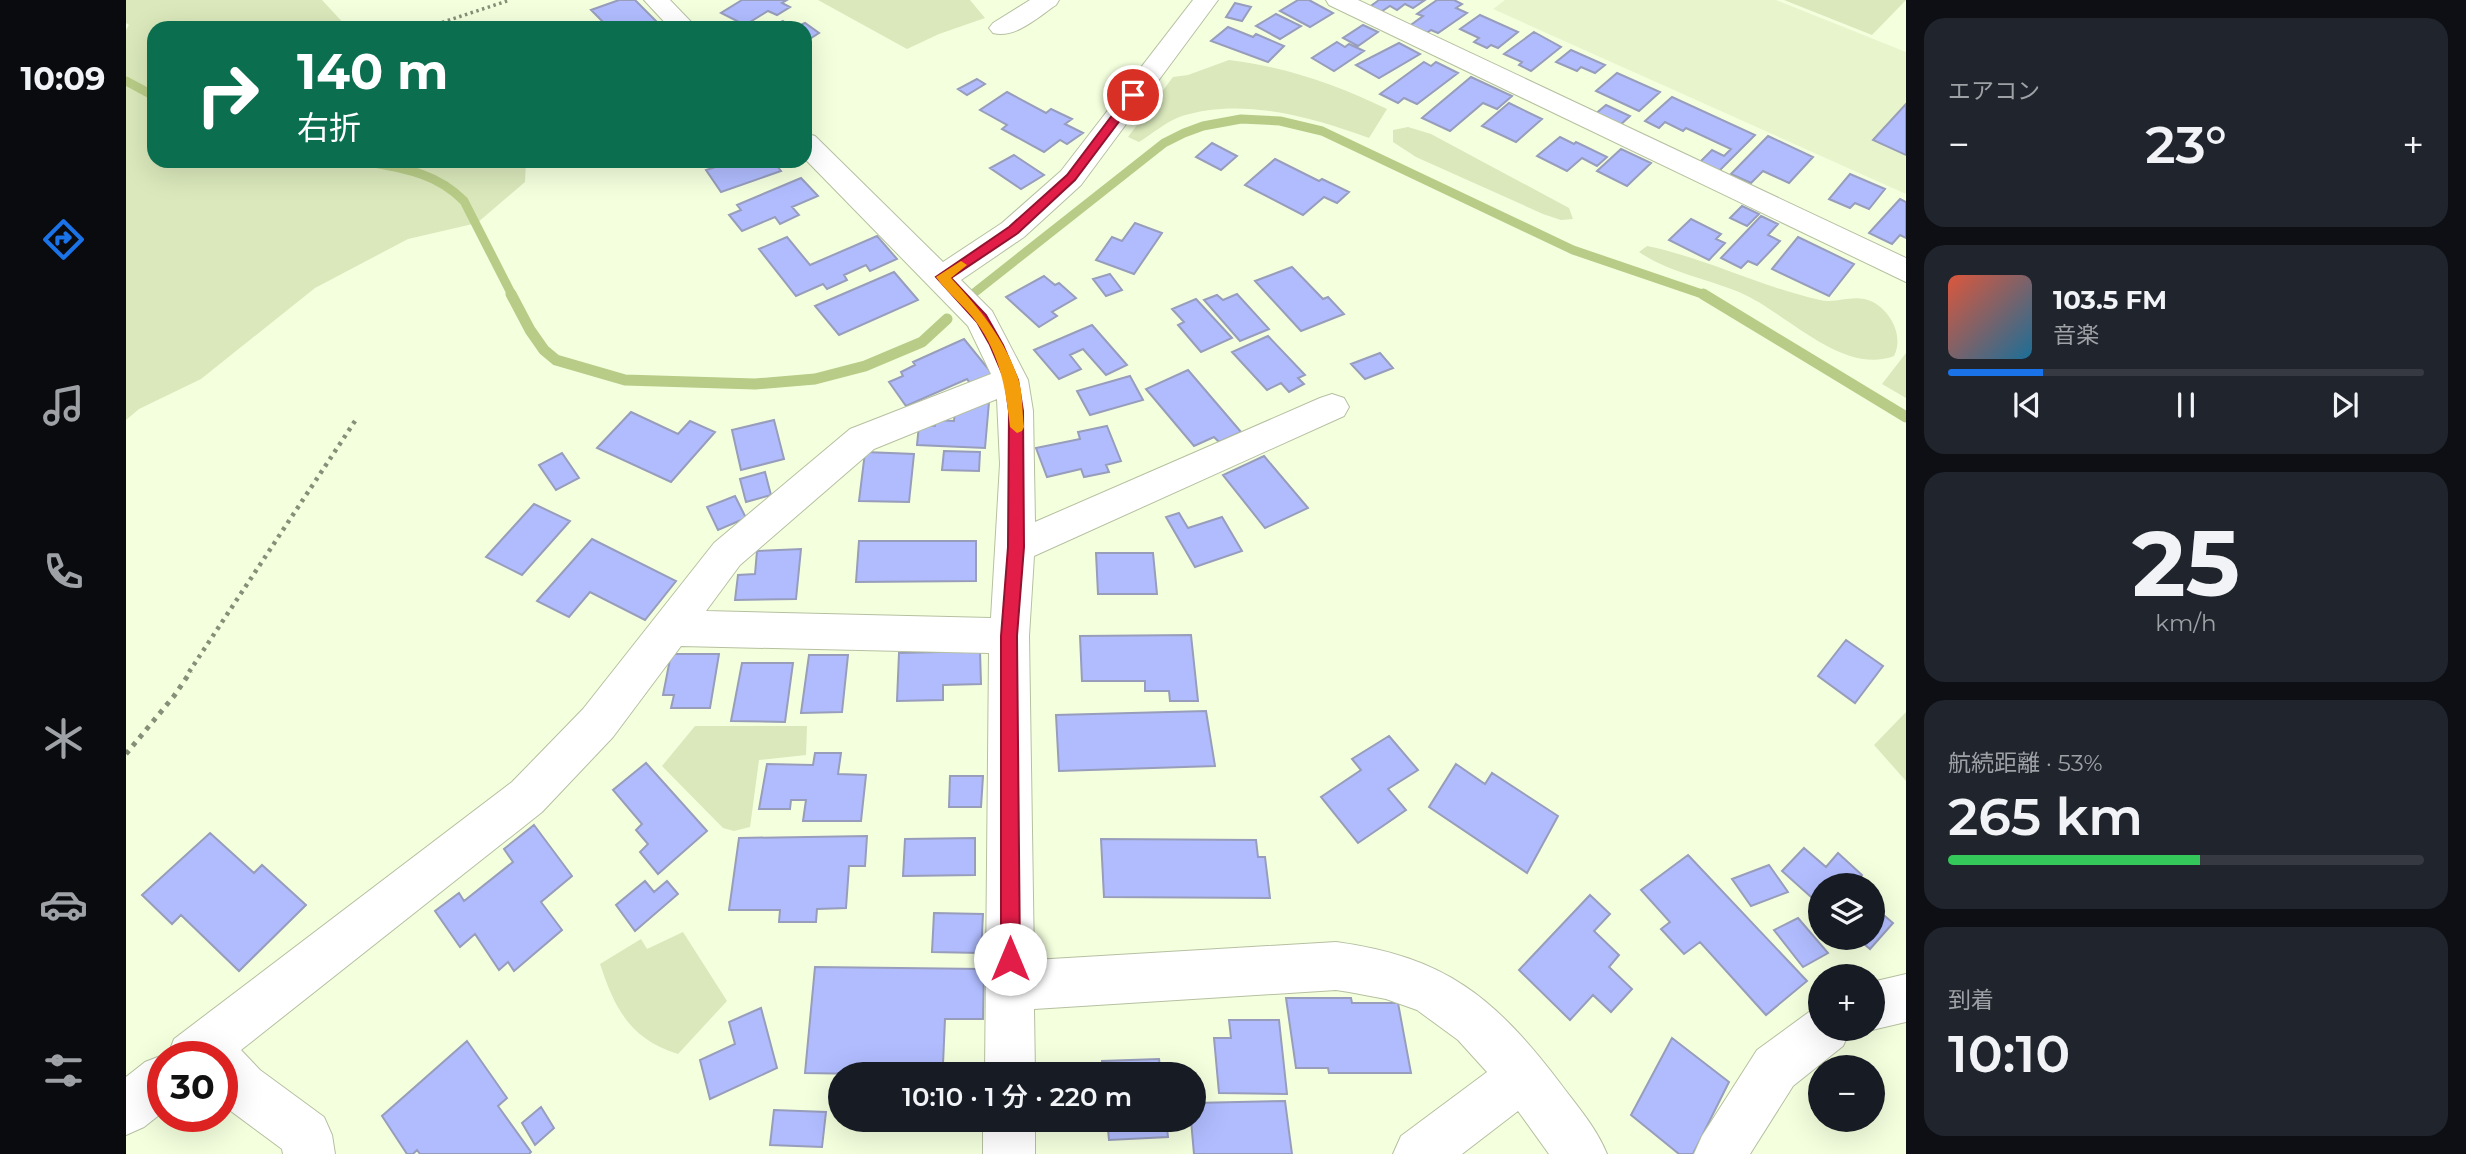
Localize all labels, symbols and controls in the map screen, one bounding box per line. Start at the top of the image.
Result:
text: 140 m [297,42,449,101]
icon: right [182,49,273,140]
text: 10:09 [21,59,105,98]
pin [1103,65,1163,125]
icon: arrive [1114,76,1152,114]
text: エアコン [1948,77,2040,105]
text: 右折 [297,108,361,147]
text: 23° [2145,113,2227,176]
text: − [1948,121,1970,168]
text: + [2402,121,2424,168]
icon: directions [39,215,88,264]
text: 103.5 FM [2053,284,2167,316]
text: 音楽 [2053,321,2099,349]
icon: music [39,381,88,430]
icon: previous [2008,386,2046,424]
icon: pause [2167,386,2205,424]
icon: next [2326,386,2364,424]
text: 25 [2132,508,2240,619]
icon: phone [39,547,88,596]
text: km/h [2155,609,2217,637]
icon: climate [39,714,88,763]
text: 航続距離 · 53% [1948,749,2103,777]
text: 265 km [1948,785,2143,848]
map controls [1808,873,1885,1132]
button: layers [1808,873,1885,950]
icon: car [39,880,88,929]
position arrow [973,922,1047,996]
button: + [1808,964,1885,1041]
text: 到着 [1948,986,1994,1014]
text: 10:10 [1948,1022,2070,1085]
speed limit sign: 30 [147,1041,238,1132]
icon: filters [39,1046,88,1095]
button: − [1808,1055,1885,1132]
text: 10:10 · 1 分 · 220 m [902,1081,1132,1113]

